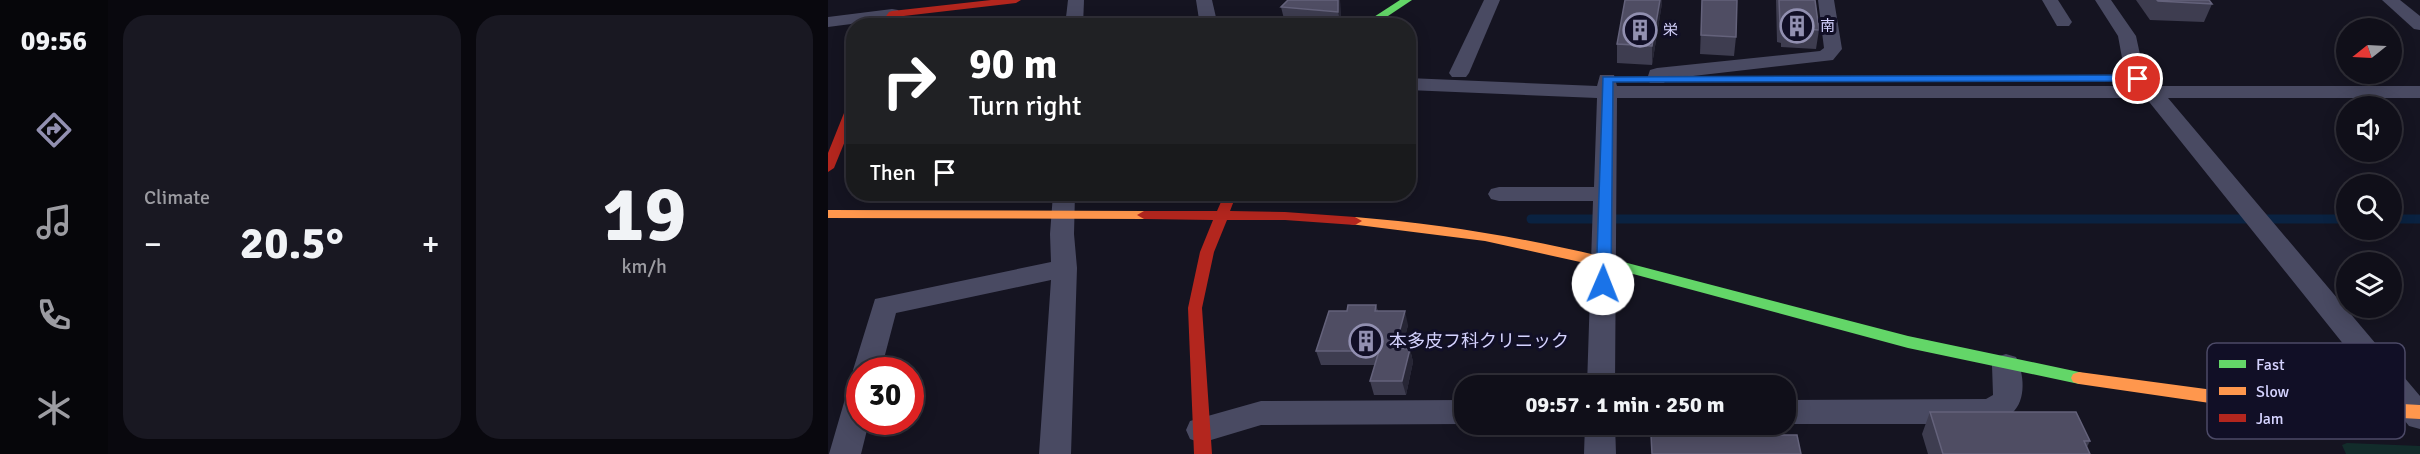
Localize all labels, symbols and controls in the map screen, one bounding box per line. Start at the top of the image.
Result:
building icon: 南 [1779,8,1815,44]
building icon: 栄 [1622,12,1658,48]
place label: 南 [1820,17,1835,35]
north arrow [2336,18,2402,84]
map controls [2336,18,2402,318]
place label: 栄 [1663,21,1678,39]
text: 09:56 [21,25,87,58]
text: 90 m [969,39,1058,90]
icon: right [870,42,948,120]
pin [2112,53,2163,104]
icon: arrive [2121,62,2154,95]
text: Turn right [969,90,1082,123]
button: sound [2336,96,2402,162]
icon: directions [33,109,75,151]
icon: arrive [928,156,961,189]
text: Then [870,159,916,186]
text: 19 [602,167,686,263]
button: search [2336,174,2402,240]
text: Climate [144,185,210,210]
icon: music [33,201,75,243]
text: 20.5° [240,216,344,271]
text: − [144,224,162,265]
text: + [422,224,439,265]
position arrow [1571,252,1635,316]
button: layers [2336,252,2402,318]
text: km/h [622,254,667,279]
icon: phone [33,294,75,336]
building icon: 本多皮フ科クリニック [1348,323,1384,359]
place label: 本多皮フ科クリニック [1389,330,1569,352]
legend [2207,343,2405,439]
text: Fast [2256,355,2285,375]
speed limit sign: 30 [846,357,924,435]
text: Slow [2256,382,2290,402]
icon: climate [33,387,75,429]
text: 09:57 · 1 min · 250 m [1525,391,1725,418]
text: Jam [2256,409,2284,429]

